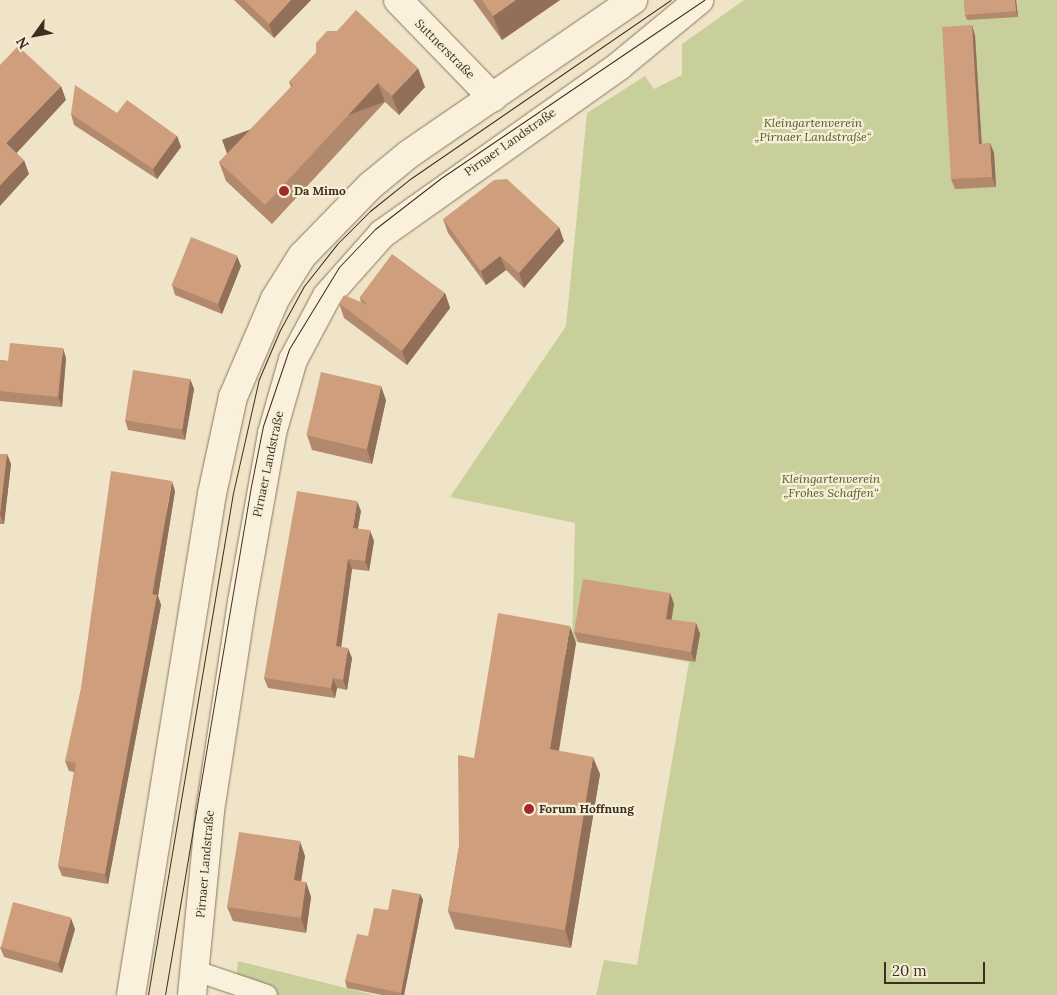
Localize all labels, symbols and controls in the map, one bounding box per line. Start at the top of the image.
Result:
north arrow [10,10,60,60]
street label: Suttnerstraße [412,16,478,82]
text: N [12,34,33,52]
street label: Pirnaer Landstraße [462,105,558,179]
park label: Kleingartenverein „Pirnaer Landstraße“ [755,116,871,144]
place label: Da Mimo [294,184,346,198]
marker: Da Mimo [278,185,290,197]
street label: Pirnaer Landstraße [250,410,286,518]
park label: Kleingartenverein „Frohes Schaffen“ [782,472,880,500]
place label: Forum Hoffnung [539,802,634,816]
marker: Forum Hoffnung [523,803,535,815]
street label: Pirnaer Landstraße [193,809,217,919]
scale bar [887,952,988,984]
text: 20 m [892,961,927,980]

